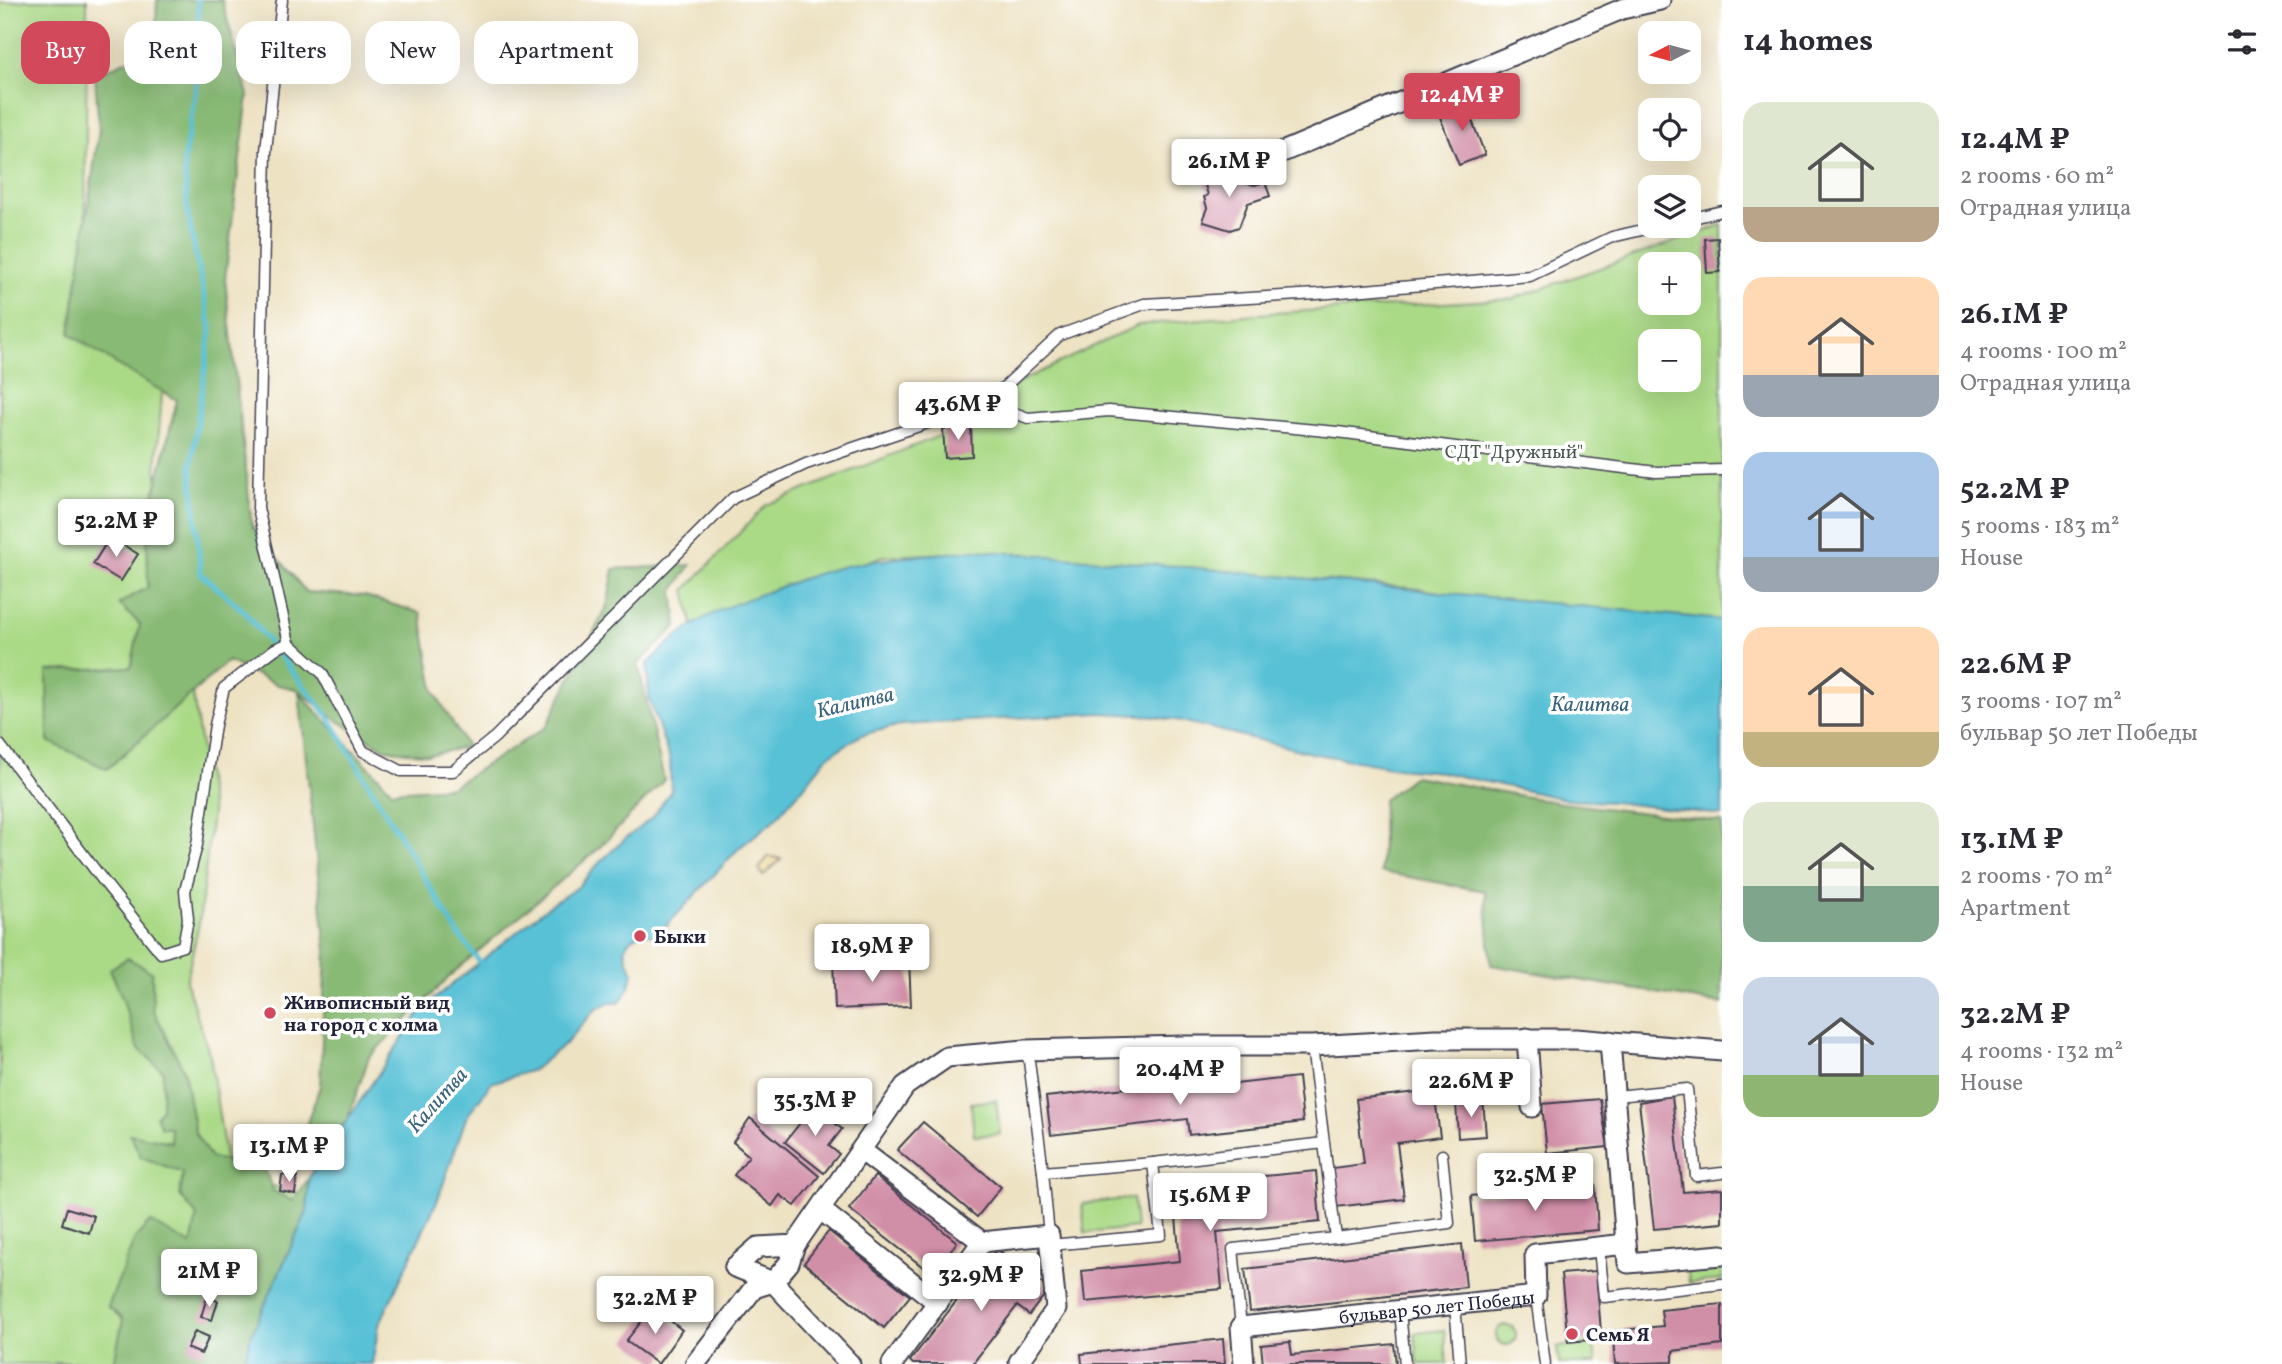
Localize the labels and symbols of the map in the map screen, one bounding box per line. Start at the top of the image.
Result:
north arrow [1638,21,1701,84]
pin: 12.4M ₽ [1397,74,1527,133]
pin: 26.1M ₽ [1164,140,1294,199]
pin: 43.6M ₽ [893,382,1023,442]
park label: СДТ "Дружный" [1445,440,1583,466]
pin: 52.2M ₽ [51,500,181,559]
water label: Калитва [814,680,897,726]
water label: Калитва [1551,691,1629,720]
place label: Быки [654,925,706,951]
pin: 18.9M ₽ [807,925,937,984]
marker: Быки [632,928,648,944]
place label: Живописный вид на город с холма [284,991,450,1039]
marker: Живописный вид на город с холма [262,1005,278,1021]
pin: 20.4M ₽ [1115,1048,1245,1107]
pin: 22.6M ₽ [1406,1060,1536,1119]
water label: Калитва [401,1062,475,1140]
pin: 35.3M ₽ [750,1078,880,1138]
pin: 13.1M ₽ [224,1124,354,1184]
pin: 32.5M ₽ [1470,1154,1600,1213]
pin: 15.6M ₽ [1145,1174,1275,1233]
pin: 21M ₽ [160,1250,258,1309]
pin: 32.9M ₽ [916,1254,1046,1313]
pin: 32.2M ₽ [590,1276,720,1336]
street label: бульвар 50 лет Победы [1338,1285,1536,1332]
place label: Семь Я [1586,1323,1650,1349]
marker: Семь Я [1564,1326,1580,1342]

